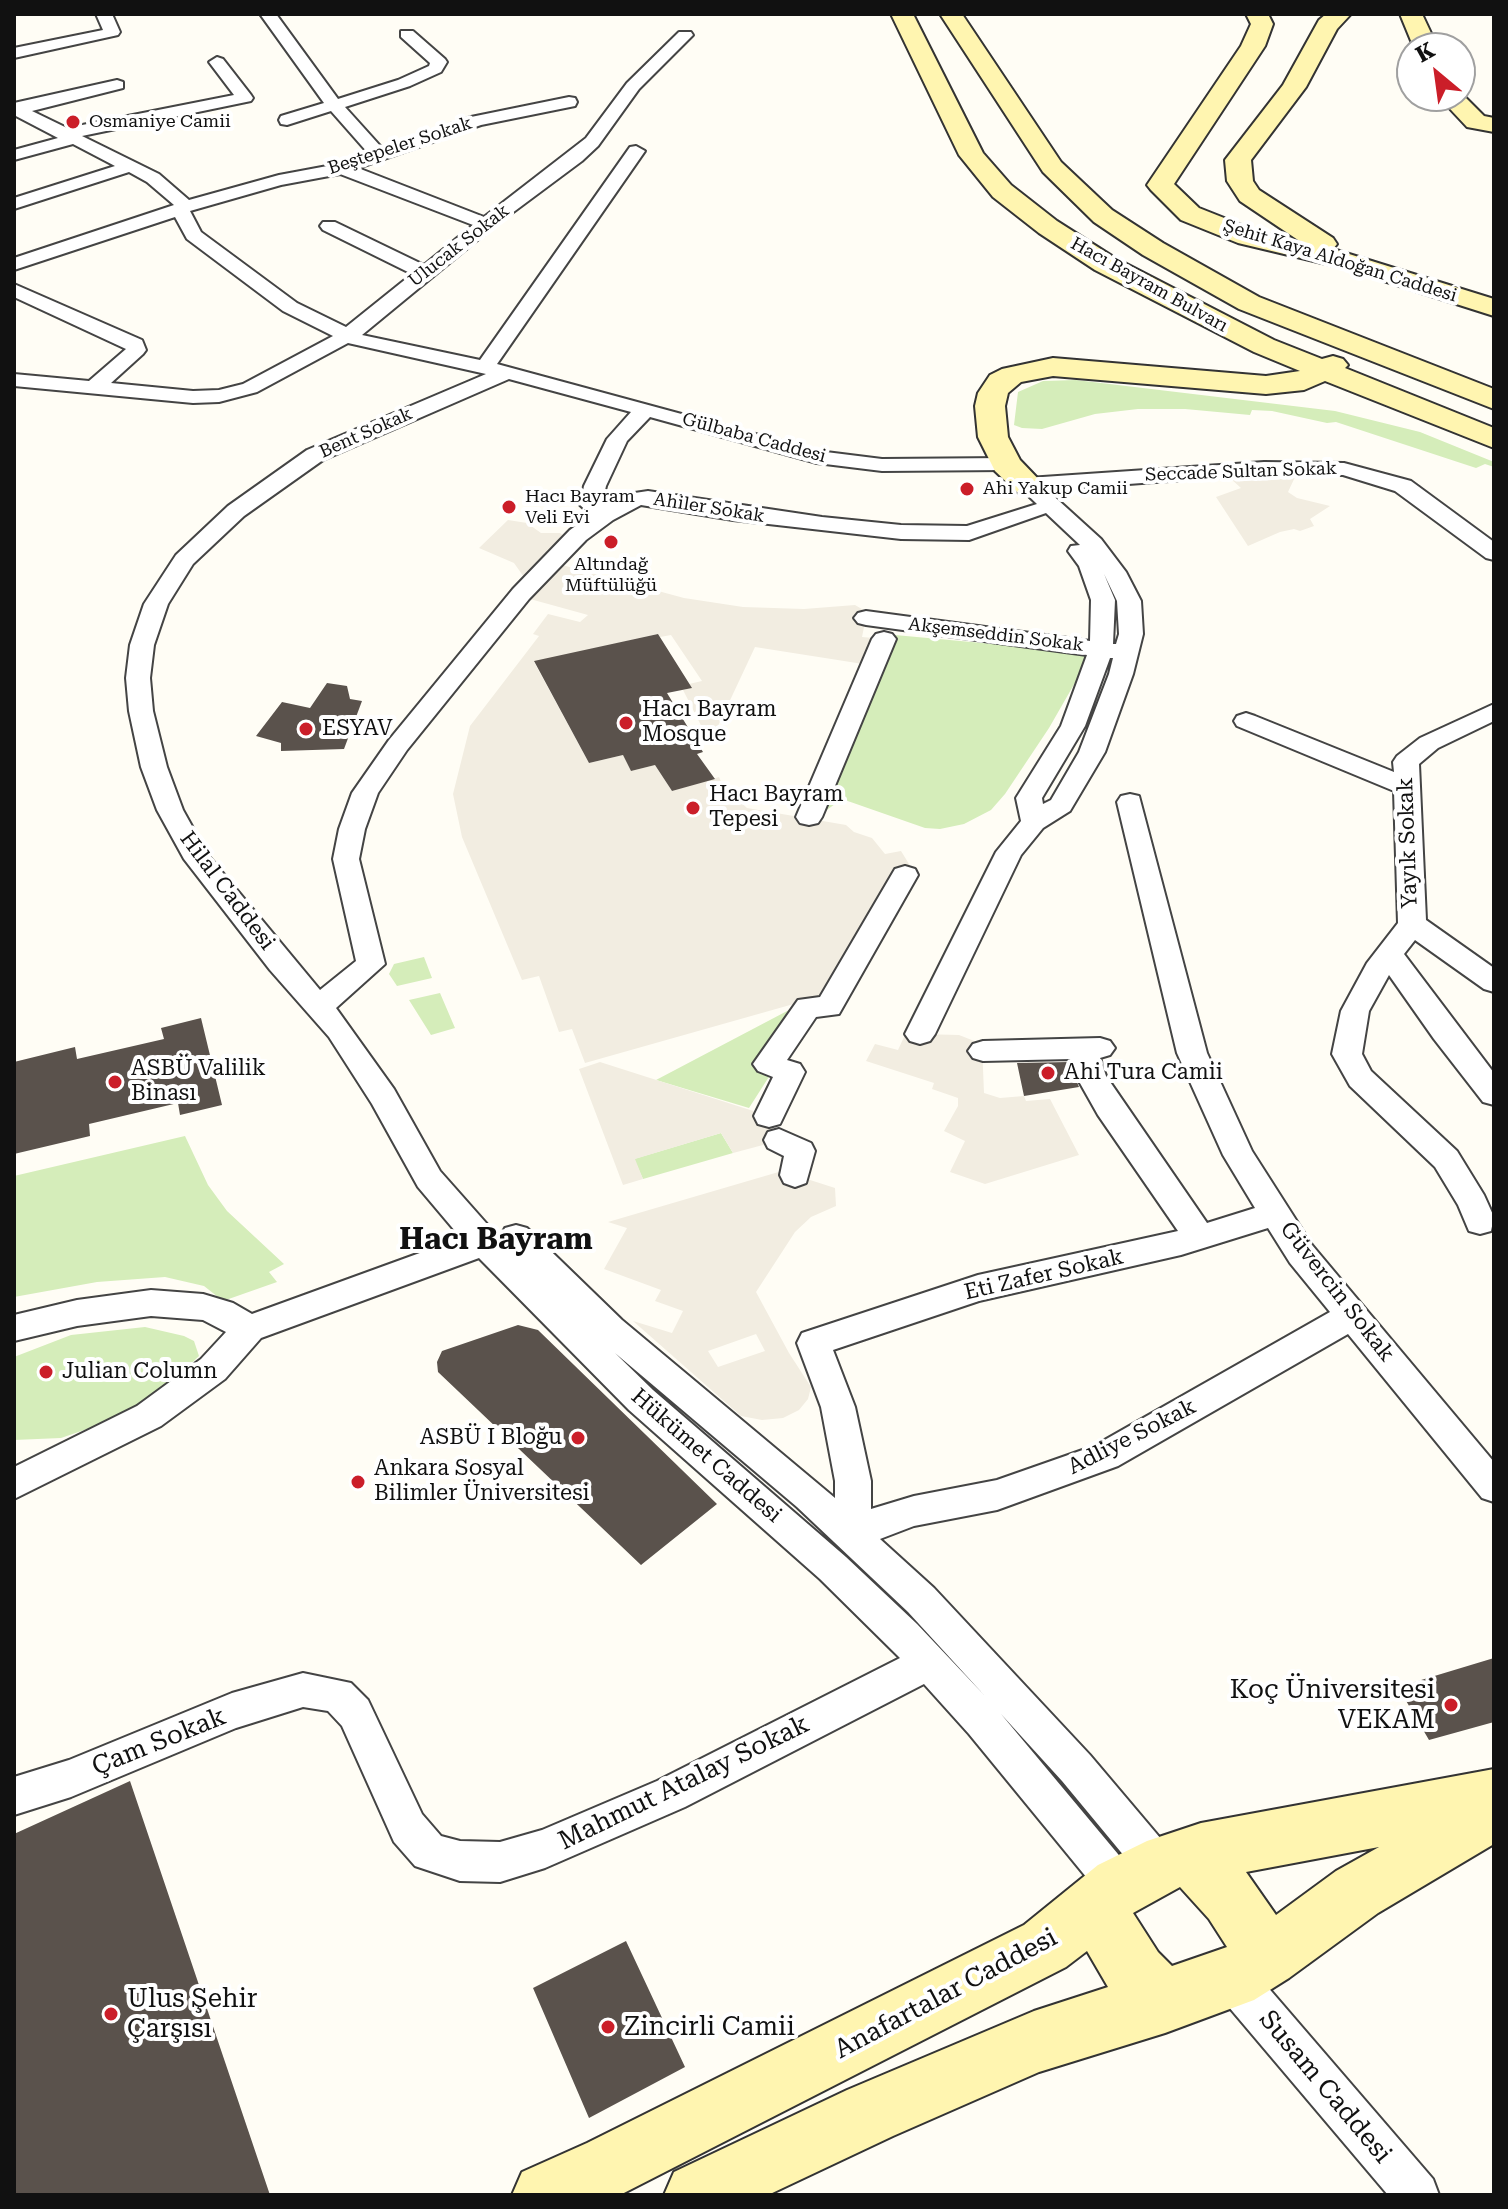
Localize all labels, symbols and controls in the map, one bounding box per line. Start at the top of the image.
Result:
north arrow [1396,32,1476,112]
text: K [1411,37,1439,67]
place label: Osmaniye Camii [89,111,231,133]
marker: Osmaniye Camii [64,113,82,131]
street label: Beştepeler Sokak [325,113,475,179]
street label: Ulucak Sokak [404,200,514,292]
street label: Şehit Kaya Aldoğan Caddesi [1221,215,1459,307]
street label: Hacı Bayram Bulvarı [1067,233,1231,337]
street label: Bent Sokak [316,403,416,463]
street label: Gülbaba Caddesi [680,408,828,468]
street label: Seccade Sultan Sokak [1145,458,1337,486]
place label: Ahi Yakup Camii [983,478,1128,500]
marker: Ahi Yakup Camii [958,480,976,498]
place label: Hacı Bayram Veli Evi [525,486,635,528]
street label: Ahiler Sokak [652,489,766,527]
marker: Hacı Bayram Veli Evi [500,498,518,516]
marker: Altındağ Müftülüğü [602,533,620,551]
place label: Altındağ Müftülüğü [565,554,657,596]
street label: Akşemseddin Sokak [907,614,1085,656]
place label: Hacı Bayram Mosque [642,697,776,748]
marker: Hacı Bayram Mosque [617,714,635,732]
place label: ESYAV [322,716,393,742]
marker: ESYAV [297,720,315,738]
street label: Yayık Sokak [1393,777,1423,909]
place label: Hacı Bayram Tepesi [709,782,843,834]
marker: Hacı Bayram Tepesi [684,799,702,817]
street label: Hilal Caddesi [174,826,280,956]
place label: ASBÜ Valilik Binası [131,1056,266,1108]
place label: Ahi Tura Camii [1064,1060,1223,1086]
marker: Ahi Tura Camii [1039,1064,1057,1082]
marker: ASBÜ Valilik Binası [106,1073,124,1091]
street label: Güvercin Sokak [1274,1217,1400,1367]
district label: Hacı Bayram [399,1222,593,1258]
street label: Eti Zafer Sokak [962,1244,1126,1306]
place label: Julian Column [62,1359,217,1385]
marker: Julian Column [37,1363,55,1381]
street label: Hükümet Caddesi [625,1384,787,1528]
street label: Adliye Sokak [1064,1393,1200,1481]
place label: ASBÜ I Bloğu [420,1425,562,1451]
marker: ASBÜ I Bloğu [569,1429,587,1447]
place label: Ankara Sosyal Bilimler Üniversitesi [374,1456,590,1508]
marker: Ankara Sosyal Bilimler Üniversitesi [349,1473,367,1491]
place label: Koç Üniversitesi VEKAM [1230,1674,1435,1736]
marker: Koç Üniversitesi VEKAM [1442,1696,1460,1714]
street label: Çam Sokak [87,1701,231,1783]
street label: Mahmut Atalay Sokak [554,1709,814,1857]
street label: Anafartalar Caddesi [829,1922,1063,2066]
place label: Ulus Şehir Çarşısı [127,1983,258,2044]
street label: Susam Caddesi [1252,2004,1398,2170]
marker: Ulus Şehir Çarşısı [102,2005,120,2023]
place label: Zincirli Camii [624,2011,795,2043]
marker: Zincirli Camii [599,2018,617,2036]

